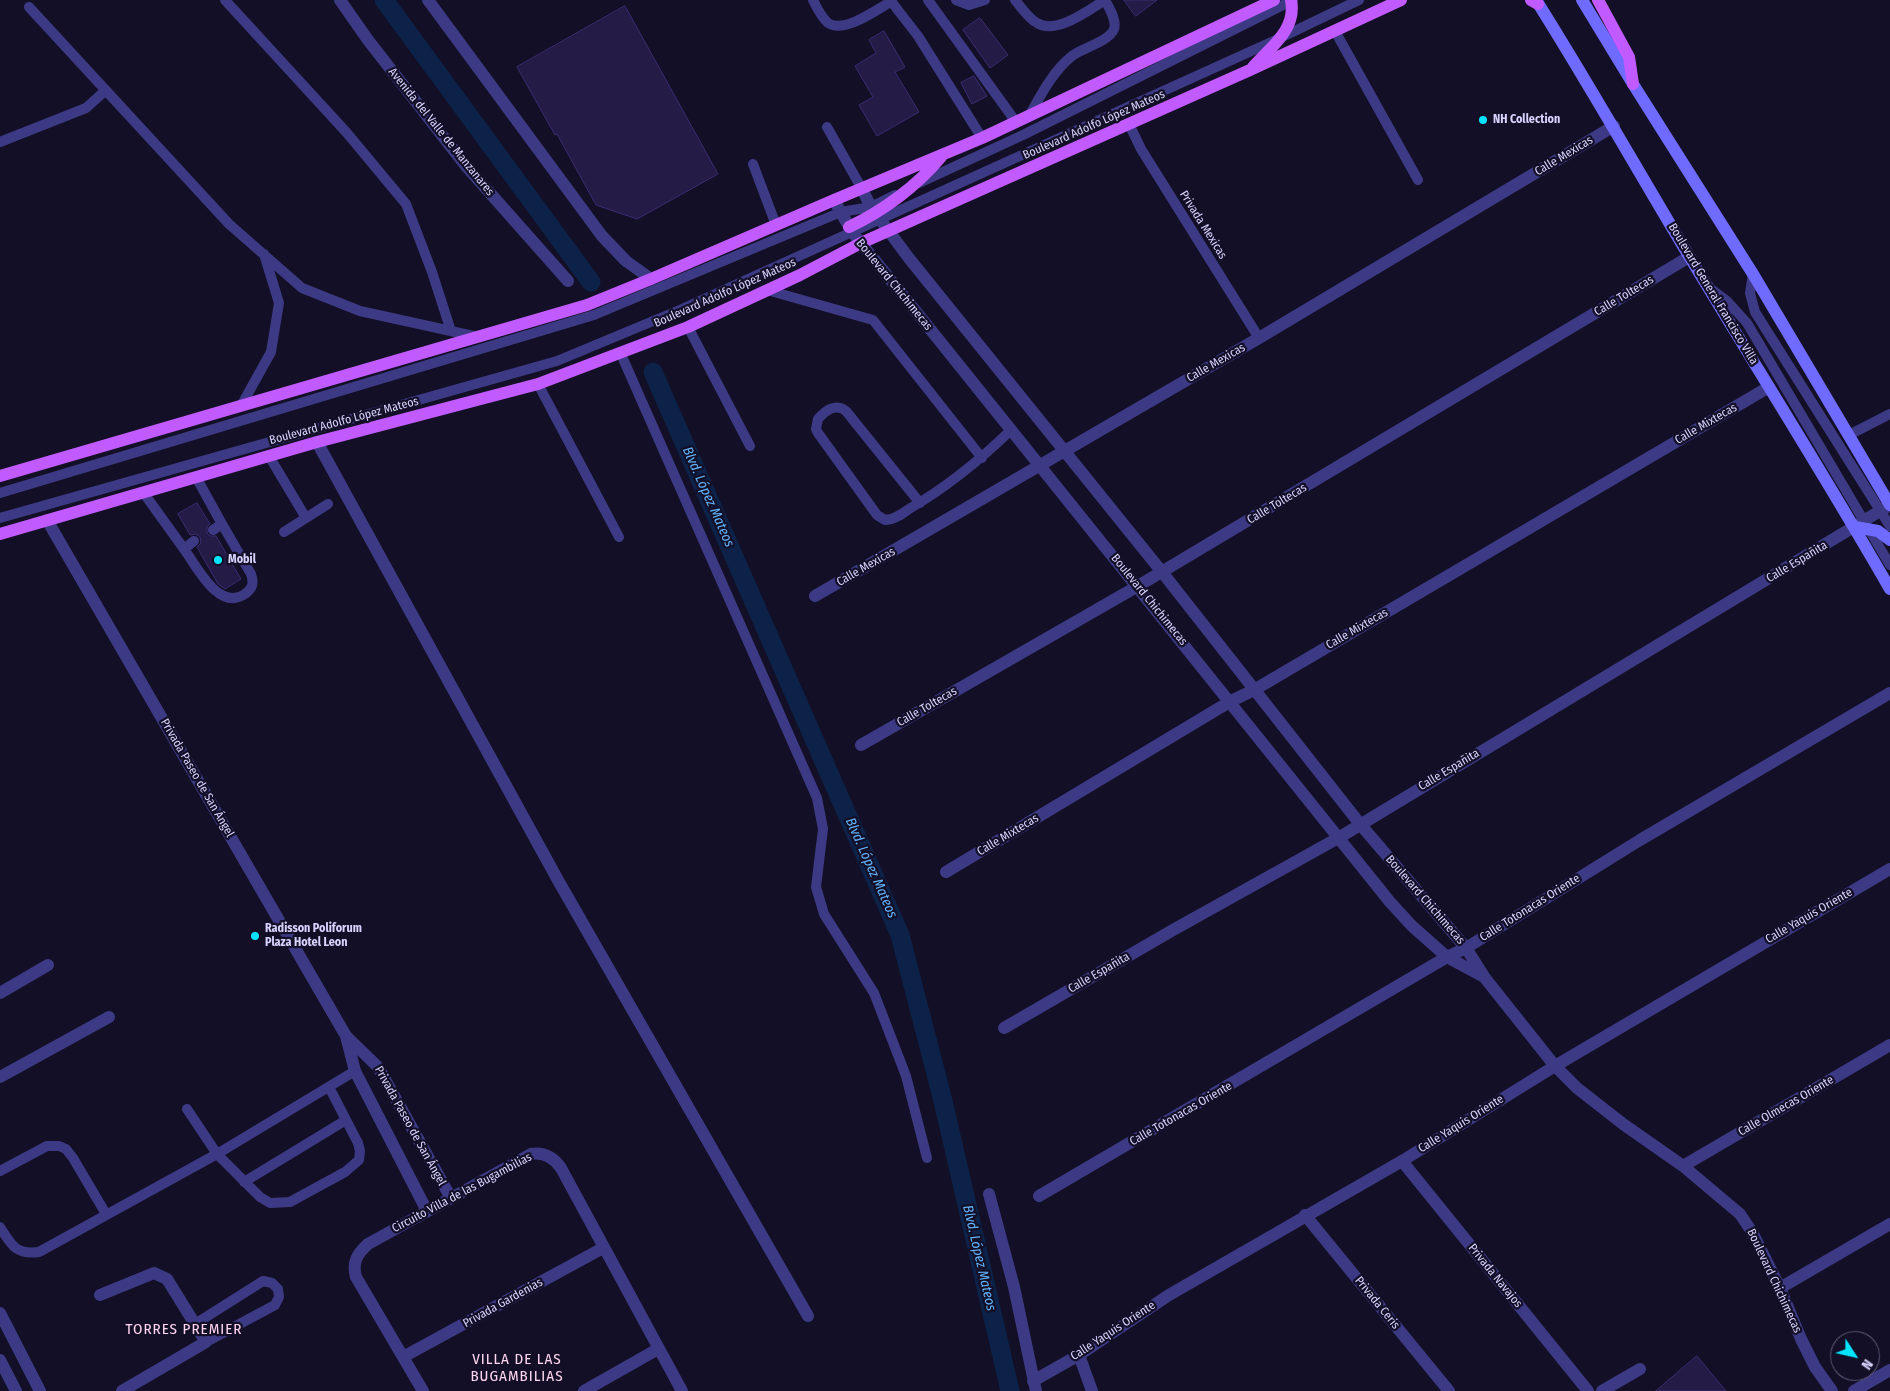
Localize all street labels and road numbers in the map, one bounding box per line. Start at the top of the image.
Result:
street label: Avenida del Valle de Manzanares [385,65,497,199]
street label: Boulevard Adolfo López Mateos [1021,87,1167,163]
street label: Calle Mexicas [1532,133,1596,179]
street label: Privada Mexicas [1176,188,1230,262]
street label: Boulevard General Francisco Villa [1665,221,1761,367]
street label: Boulevard Chichimecas [853,236,935,334]
street label: Boulevard Adolfo López Mateos [652,255,798,331]
street label: Calle Toltecas [1592,273,1656,319]
street label: Calle Mexicas [1184,340,1248,386]
street label: Boulevard Adolfo López Mateos [268,394,420,448]
street label: Calle Mixtecas [1672,400,1740,448]
street label: Calle Toltecas [1245,481,1309,527]
street label: Calle Españita [1764,538,1830,586]
street label: Calle Mexicas [834,544,898,590]
street label: Boulevard Chichimecas [1108,551,1190,649]
street label: Calle Mixtecas [1323,605,1391,653]
street label: Calle Toltecas [894,684,960,730]
street label: Privada Paseo de San Ángel [157,716,237,840]
street label: Calle Españita [1416,746,1482,794]
street label: Calle Mixtecas [975,811,1041,859]
street label: Boulevard Chichimecas [1382,853,1468,947]
street label: Calle Totonacas Oriente [1477,871,1583,945]
street label: Calle Yaquis Oriente [1763,885,1855,947]
street label: Calle Españita [1066,950,1132,996]
street label: Privada Paseo de San Ángel [371,1064,449,1188]
street label: Calle Olmecas Oriente [1736,1073,1836,1139]
street label: Calle Totonacas Oriente [1127,1079,1235,1149]
street label: Calle Yaquis Oriente [1416,1092,1506,1156]
street label: Circuito Villa de las Bugambilias [390,1150,534,1236]
street label: Boulevard Chichimecas [1744,1227,1804,1335]
street label: Privada Navajos [1465,1241,1525,1311]
street label: Privada Ceris [1351,1274,1403,1332]
street label: Privada Gardenias [461,1275,545,1331]
street label: Calle Yaquis Oriente [1068,1298,1158,1364]

